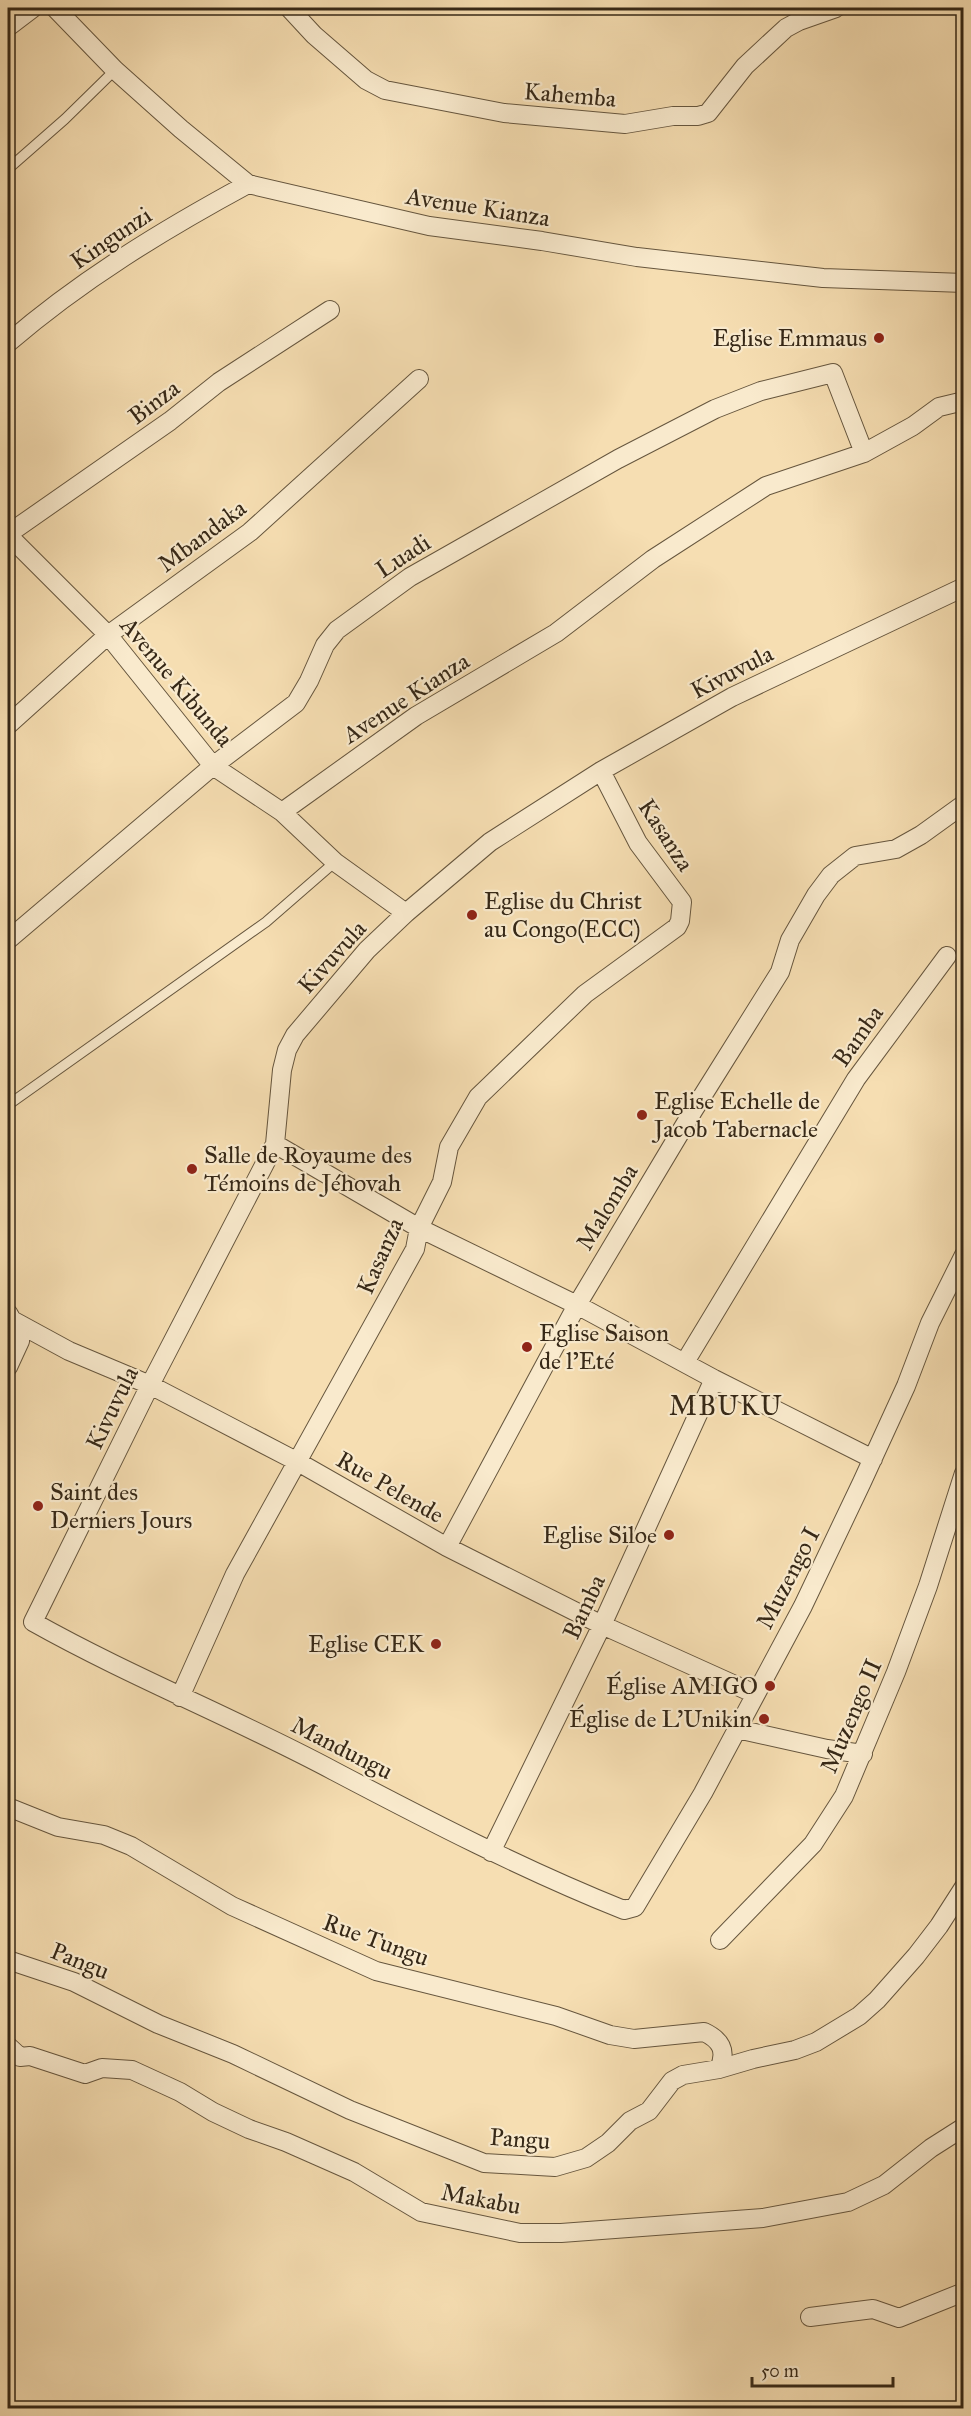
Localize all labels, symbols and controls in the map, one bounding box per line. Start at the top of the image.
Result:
street label: Kahemba [523,76,618,114]
street label: Avenue Kianza [403,181,553,233]
street label: Kingunzi [65,200,158,276]
place label: Eglise Emmaus [712,323,867,353]
marker: Eglise Emmaus [872,331,886,345]
street label: Binza [122,372,186,431]
street label: Mbandaka [152,493,253,579]
street label: Luadi [370,527,436,585]
street label: Avenue Kibunda [113,610,241,754]
street label: Kivuvula [686,638,779,706]
street label: Avenue Kianza [336,645,476,751]
street label: Kasanza [632,793,701,878]
place label: Eglise du Christ au Congo(ECC) [484,886,642,944]
marker: Eglise du Christ au Congo(ECC) [465,908,479,922]
street label: Kivuvula [291,913,373,1000]
street label: Bamba [826,999,890,1072]
place label: Eglise Echelle de Jacob Tabernacle [651,1086,820,1144]
marker: Eglise Echelle de Jacob Tabernacle [635,1108,649,1122]
place label: Salle de Royaume des Témoins de Jéhovah [204,1140,412,1198]
street label: Malomba [570,1158,645,1256]
marker: Salle de Royaume des Témoins de Jéhovah [185,1162,199,1176]
street label: Kasanza [350,1212,410,1299]
place label: Eglise Saison de l'Eté [539,1318,669,1376]
marker: Eglise Saison de l'Eté [520,1340,534,1354]
street label: Kivuvula [79,1361,145,1454]
district label: MBUKU [669,1389,783,1422]
street label: Rue Pelende [331,1444,449,1530]
place label: Saint des Derniers Jours [50,1477,192,1535]
marker: Saint des Derniers Jours [31,1499,45,1513]
place label: Eglise Siloe [543,1520,657,1550]
street label: Muzengo I [750,1522,826,1634]
marker: Eglise Siloe [662,1528,676,1542]
street label: Bamba [556,1569,612,1644]
place label: Eglise CEK [308,1629,425,1659]
marker: Eglise CEK [429,1637,443,1651]
street label: Muzengo II [814,1655,888,1777]
place label: Église AMIGO [606,1671,758,1701]
marker: Église AMIGO [763,1679,777,1693]
place label: Église de L'Unikin [569,1704,752,1734]
street label: Mandungu [286,1710,398,1786]
marker: Église de L'Unikin [757,1712,771,1726]
street label: Rue Tungu [319,1907,433,1973]
street label: Pangu [46,1936,114,1986]
street label: Pangu [489,2122,552,2156]
street label: Makabu [439,2177,524,2221]
scale bar [752,2350,893,2388]
text: 50 m [761,2360,799,2382]

